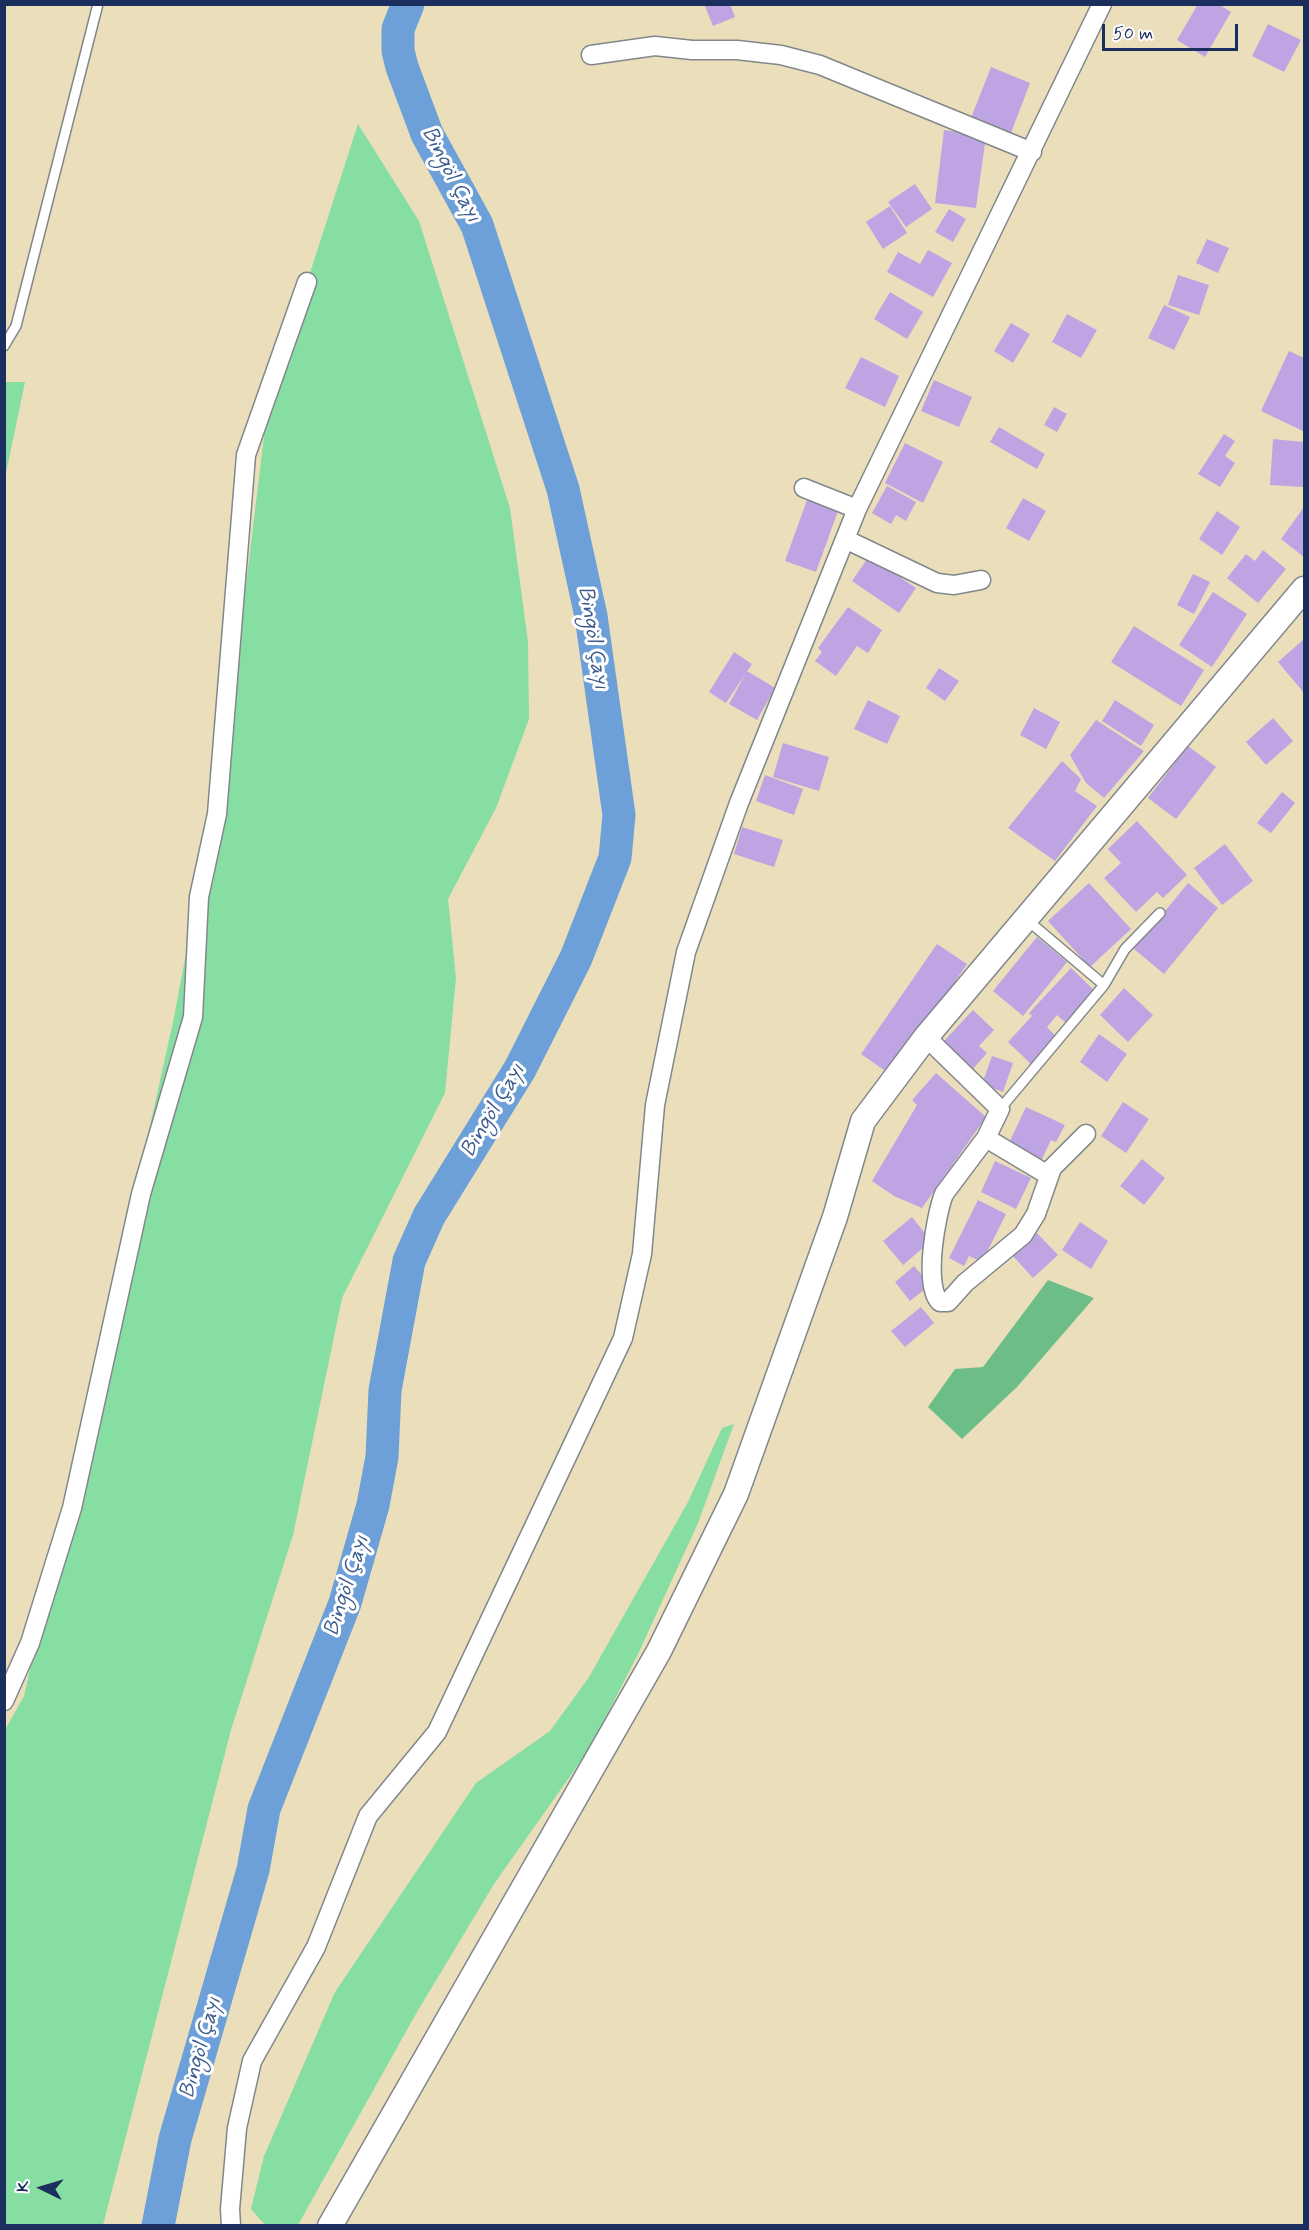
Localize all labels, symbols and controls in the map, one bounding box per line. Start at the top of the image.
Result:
scale bar [1105,12,1242,50]
text: 50 m [1113,22,1153,46]
water label: Bingöl Çayı [415,123,485,227]
water label: Bingöl Çayı [571,585,613,691]
water label: Bingöl Çayı [456,1060,532,1162]
water label: Bingöl Çayı [319,1532,377,1640]
water label: Bingöl Çayı [175,1994,229,2102]
north arrow [12,2158,72,2218]
text: K [13,2180,35,2193]

